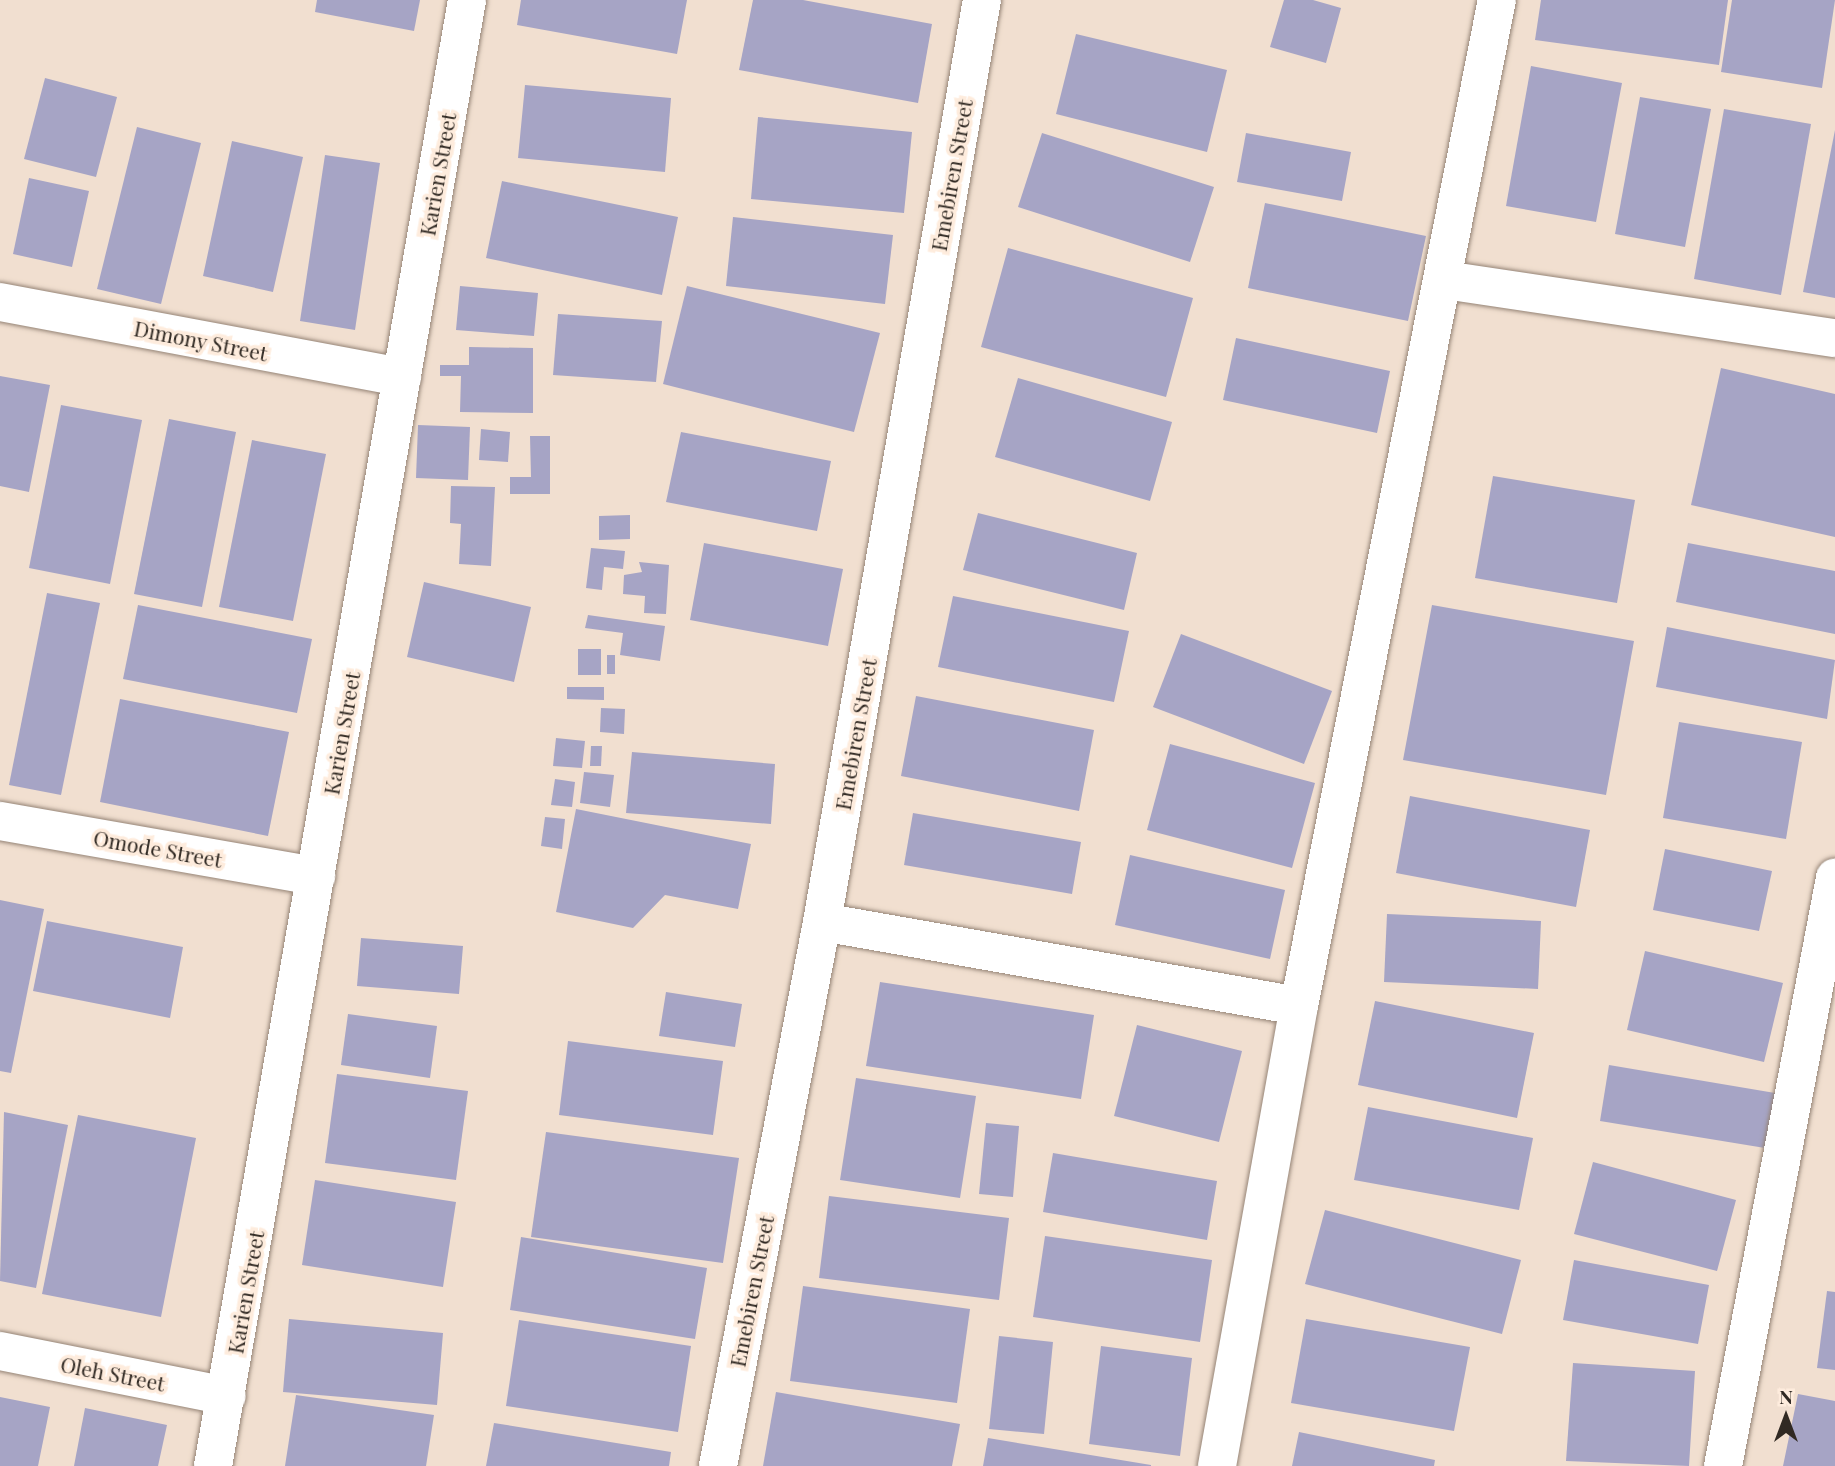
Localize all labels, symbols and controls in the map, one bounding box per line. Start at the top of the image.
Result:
street label: Emebiren Street [925,97,977,253]
street label: Karien Street [414,111,460,237]
street label: Dimony Street [132,315,270,365]
street label: Emebiren Street [829,656,881,812]
street label: Karien Street [318,670,364,796]
street label: Omode Street [92,824,224,872]
street label: Emebiren Street [724,1213,778,1369]
street label: Karien Street [222,1229,268,1355]
street label: Oleh Street [59,1351,167,1395]
north arrow [1751,1382,1821,1452]
text: N [1779,1383,1793,1409]

